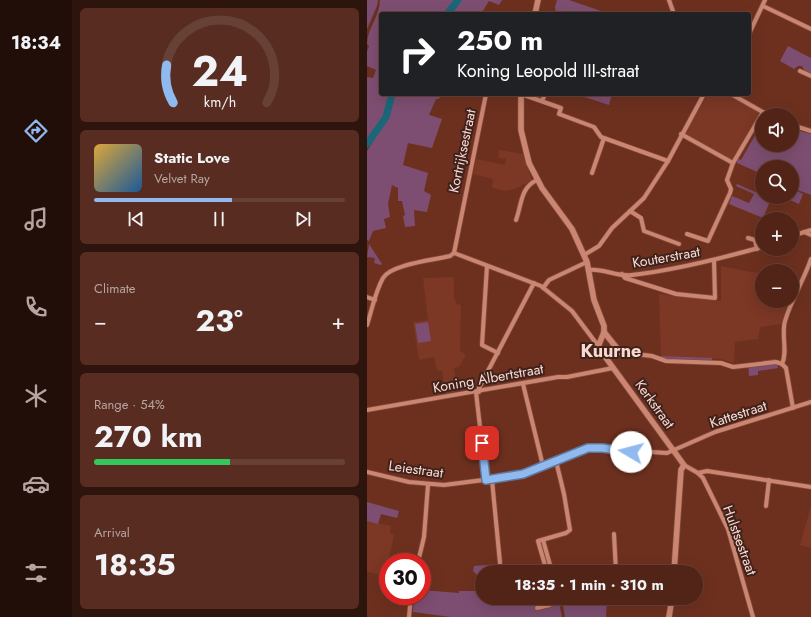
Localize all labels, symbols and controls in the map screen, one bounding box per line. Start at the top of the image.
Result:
text: 250 m [457,20,543,61]
icon: right [391,28,443,80]
text: 18:34 [11,30,61,56]
text: 24 [191,41,248,102]
text: Koning Leopold III-straat [457,58,639,84]
text: km/h [203,91,236,111]
street label: Kortrijksestraat [443,107,481,195]
map controls [755,108,799,308]
button: sound [755,108,799,152]
icon: directions [22,117,50,145]
text: Static Love [154,147,230,169]
button: search [755,160,799,204]
text: Velvet Ray [154,169,210,188]
icon: music [22,205,50,233]
icon: previous [125,208,147,230]
icon: pause [208,208,230,230]
icon: next [292,208,314,230]
button: + [755,212,799,256]
street label: Kouterstraat [631,241,702,273]
button: − [755,264,799,308]
text: Climate [94,279,135,298]
icon: phone [22,293,50,321]
text: 23° [196,299,243,342]
text: − [94,305,107,337]
text: + [331,305,345,337]
district label: Kuurne [581,338,641,364]
street label: Koning Albertstraat [431,358,546,398]
street label: Kerkstraat [630,375,680,433]
icon: climate [22,382,50,410]
text: Range · 54% [94,395,165,414]
street label: Kattestraat [707,395,770,433]
text: 270 km [94,415,203,458]
pin [465,426,499,460]
position arrow [610,431,652,473]
icon: arrive [471,432,493,454]
street label: Leiestraat [387,455,445,483]
icon: car [22,470,50,498]
street label: Hulstsestraat [718,502,762,578]
text: Arrival [94,523,130,542]
text: 18:35 [94,543,176,586]
speed limit sign: 30 [379,553,431,605]
icon: filters [22,559,50,587]
text: 18:35 · 1 min · 310 m [514,574,664,596]

